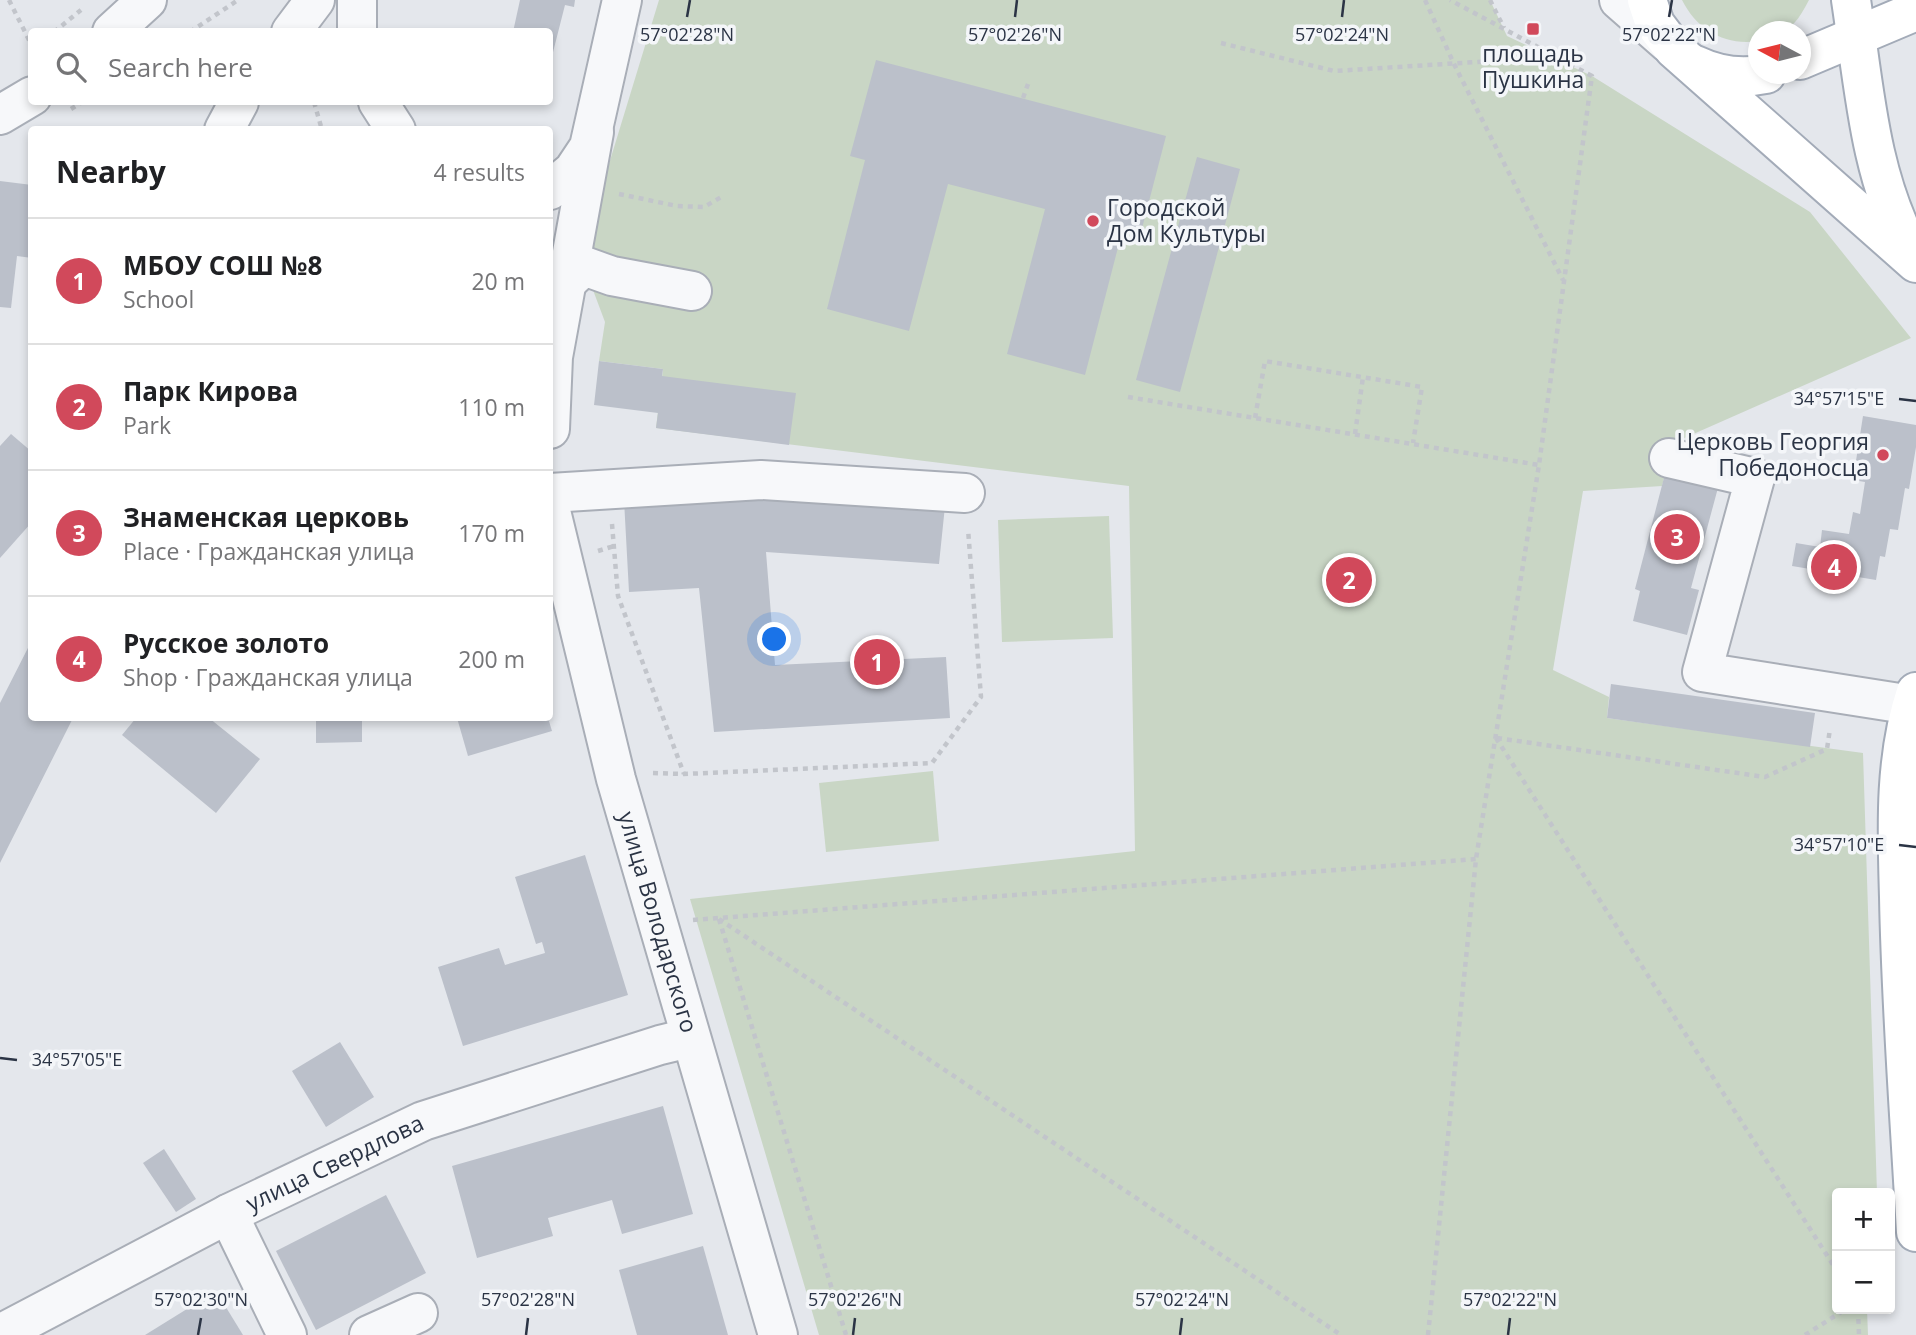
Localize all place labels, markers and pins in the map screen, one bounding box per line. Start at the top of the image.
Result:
marker: площадь Пушкина [1525,21,1541,37]
place label: площадь Пушкина [1482,37,1584,95]
place label: Городской Дом Культуры [1107,191,1266,249]
marker: Городской Дом Культуры [1085,213,1101,229]
place label: Церковь Георгия Победоносца [1677,425,1869,483]
marker: Церковь Георгия Победоносца [1875,447,1891,463]
pin: 3 [1654,511,1700,563]
pin: 4 [1811,541,1857,593]
pin: 2 [1326,554,1372,606]
pin: 1 [854,636,900,688]

